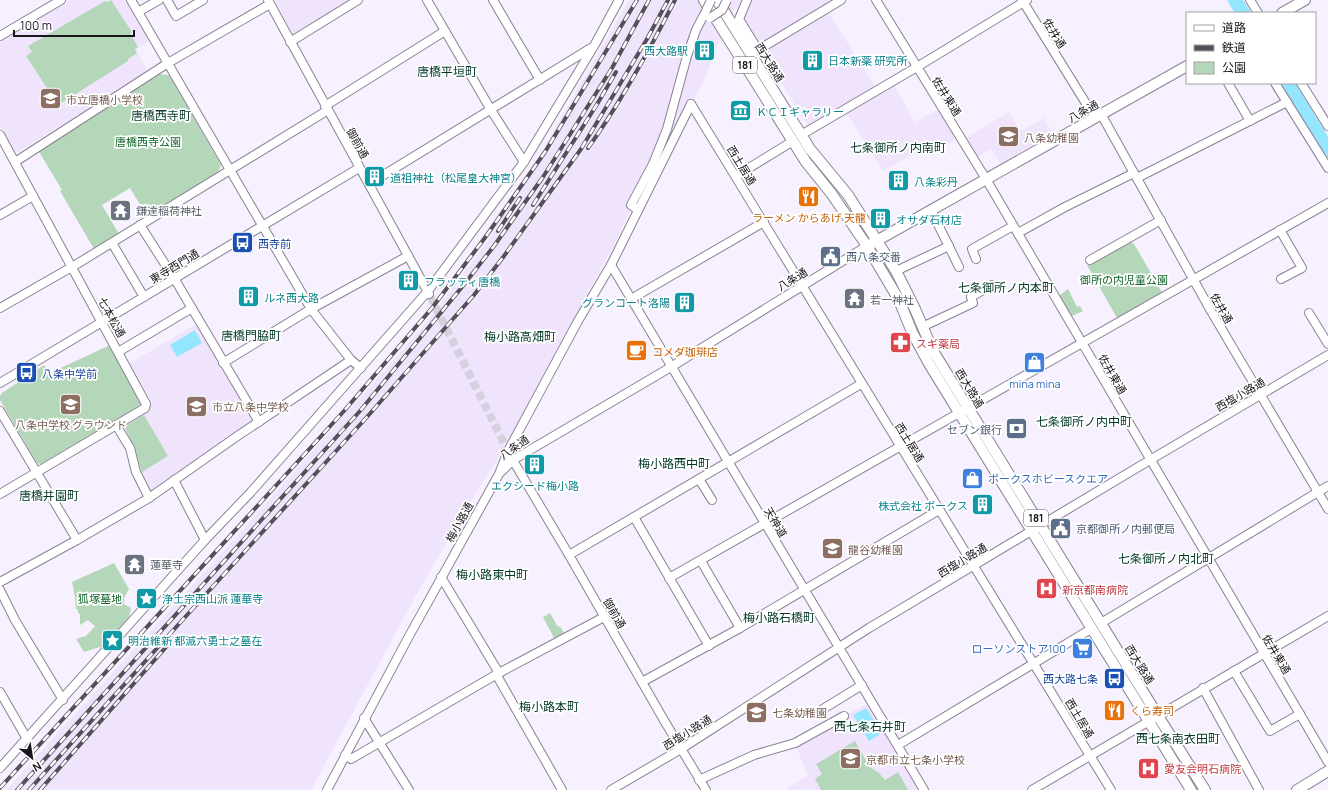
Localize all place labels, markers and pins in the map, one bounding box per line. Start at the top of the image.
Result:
building icon: 西大路駅 [691,37,717,63]
place label: 西大路駅 [644,43,688,58]
building icon: 日本新薬 研究所 [799,47,825,73]
place label: 日本新薬 研究所 [828,53,908,68]
school or university icon: 市立唐橋小学校 [38,86,64,112]
place label: 市立唐橋小学校 [66,92,143,107]
museum icon: ＫＣＩギャラリー [727,98,753,124]
place label: ＫＣＩギャラリー [756,104,844,119]
school or university icon: 八条幼稚園 [996,124,1022,150]
place label: 八条幼稚園 [1024,130,1079,145]
building icon: 道祖神社（松尾皇大神宮） [362,164,388,190]
building icon: 八条彩丹 [885,168,911,194]
place label: 道祖神社（松尾皇大神宮） [390,170,522,185]
place label: 八条彩丹 [914,174,958,189]
restaurant icon: ラーメン からあげ 天龍 [796,184,822,210]
temple icon: 鎌達稲荷神社 [107,197,133,223]
place label: 鎌達稲荷神社 [136,203,202,218]
building icon: オサダ石材店 [868,206,894,232]
place label: ラーメン からあげ 天龍 [752,210,866,225]
place label: オサダ石材店 [896,212,962,227]
bus stop icon: 西寺前 [229,230,255,256]
place label: 西寺前 [258,236,291,251]
public building icon: 西八条交番 [817,243,843,269]
place label: 西八条交番 [846,249,901,264]
building icon: フラッティ唐橋 [396,268,422,294]
place label: フラッティ唐橋 [424,274,500,289]
building icon: ルネ西大路 [235,284,261,310]
temple icon: 若一神社 [842,286,868,312]
building icon: グランコート洛陽 [672,289,698,315]
place label: ルネ西大路 [264,290,319,305]
place label: 若一神社 [870,292,914,307]
place label: グランコート洛陽 [582,295,670,310]
pharmacy icon: スギ薬局 [887,330,913,356]
place label: スギ薬局 [916,336,960,351]
cafe icon: コメダ珈琲店 [623,338,649,364]
place label: コメダ珈琲店 [652,344,718,359]
shop icon: mina mina [1022,350,1048,376]
bus stop icon: 八条中学前 [13,360,39,386]
place label: 八条中学前 [42,366,97,381]
place label: mina mina [1009,376,1061,391]
school or university icon: 八条中学校 グラウンド [58,391,84,417]
school or university icon: 市立八条中学校 [184,393,210,419]
place label: 市立八条中学校 [212,399,289,414]
bank icon: セブン銀行 [1004,416,1030,442]
place label: 八条中学校 グラウンド [15,417,127,432]
place label: セブン銀行 [947,422,1002,437]
building icon: エクシード梅小路 [522,452,548,478]
shop icon: ボークスホビースクエア [959,465,985,491]
place label: ボークスホビースクエア [988,471,1108,486]
place label: エクシード梅小路 [491,478,579,493]
building icon: 株式会社 ボークス [970,492,996,518]
place label: 株式会社 ボークス [878,498,968,513]
public building icon: 京都御所ノ内郵便局 [1048,515,1074,541]
place label: 京都御所ノ内郵便局 [1076,521,1175,536]
school or university icon: 龍谷幼稚園 [819,536,845,562]
place label: 龍谷幼稚園 [848,542,903,557]
temple icon: 蓮華寺 [122,551,148,577]
place label: 蓮華寺 [150,557,183,572]
hospital icon: 新京都南病院 [1033,576,1059,602]
place label: 新京都南病院 [1062,582,1128,597]
place icon: 浄土宗西山派 蓮華寺 [133,585,159,611]
place label: 浄土宗西山派 蓮華寺 [162,591,263,606]
place icon: 明治維新 都滅六勇士之墓在 [99,627,125,653]
place label: 明治維新 都滅六勇士之墓在 [128,633,262,648]
supermarket icon: ローソンストア100 [1069,635,1095,661]
place label: ローソンストア100 [972,641,1066,656]
bus stop icon: 西大路七条 [1101,665,1127,691]
place label: 西大路七条 [1043,671,1098,686]
restaurant icon: くら寿司 [1101,697,1127,723]
school or university icon: 七条幼稚園 [744,699,770,725]
place label: くら寿司 [1130,703,1174,718]
place label: 七条幼稚園 [772,705,827,720]
school or university icon: 京都市立七条小学校 [838,746,864,772]
place label: 京都市立七条小学校 [866,752,965,767]
hospital icon: 愛友会明石病院 [1136,755,1162,781]
place label: 愛友会明石病院 [1164,761,1241,776]

